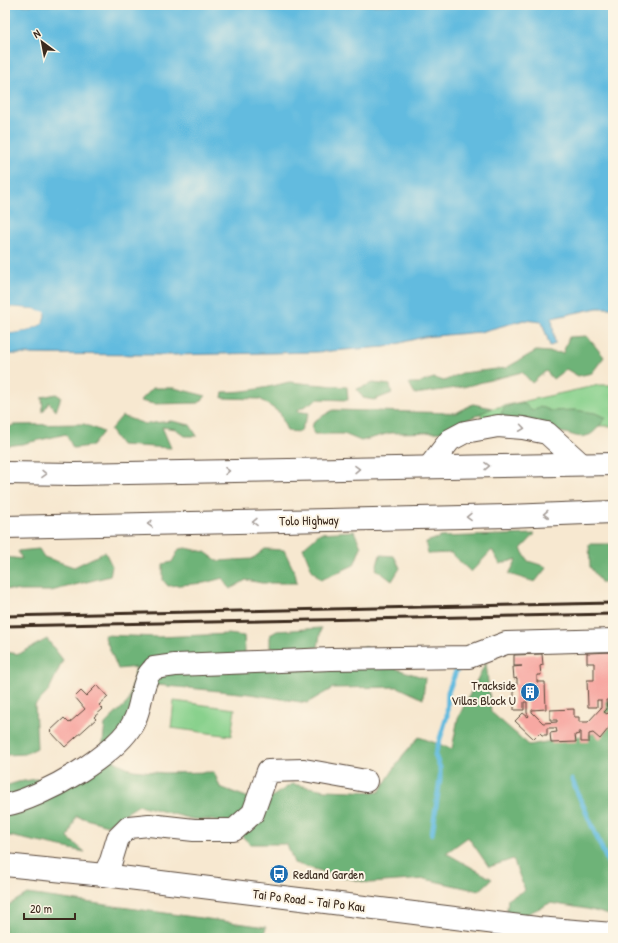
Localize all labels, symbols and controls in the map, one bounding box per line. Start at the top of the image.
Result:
north arrow [22,22,62,62]
text: N [31,26,43,41]
one-way arrow [519,423,525,432]
one-way arrow [484,462,490,470]
one-way arrow [354,464,360,473]
one-way arrow [224,467,230,475]
one-way arrow [41,470,47,478]
street label: Tolo Highway [279,510,340,530]
one-way arrow [543,510,549,519]
one-way arrow [466,513,472,521]
one-way arrow [252,518,258,526]
one-way arrow [147,520,153,529]
place label: Trackside Villas Block U [451,676,516,709]
building icon: Trackside Villas Block U [519,681,541,703]
bus stop icon: Redland Garden [268,863,290,885]
place label: Redland Garden [293,865,364,883]
street label: Tai Po Road – Tai Po Kau [252,884,366,916]
scale bar [24,895,75,921]
text: 20 m [30,900,52,917]

